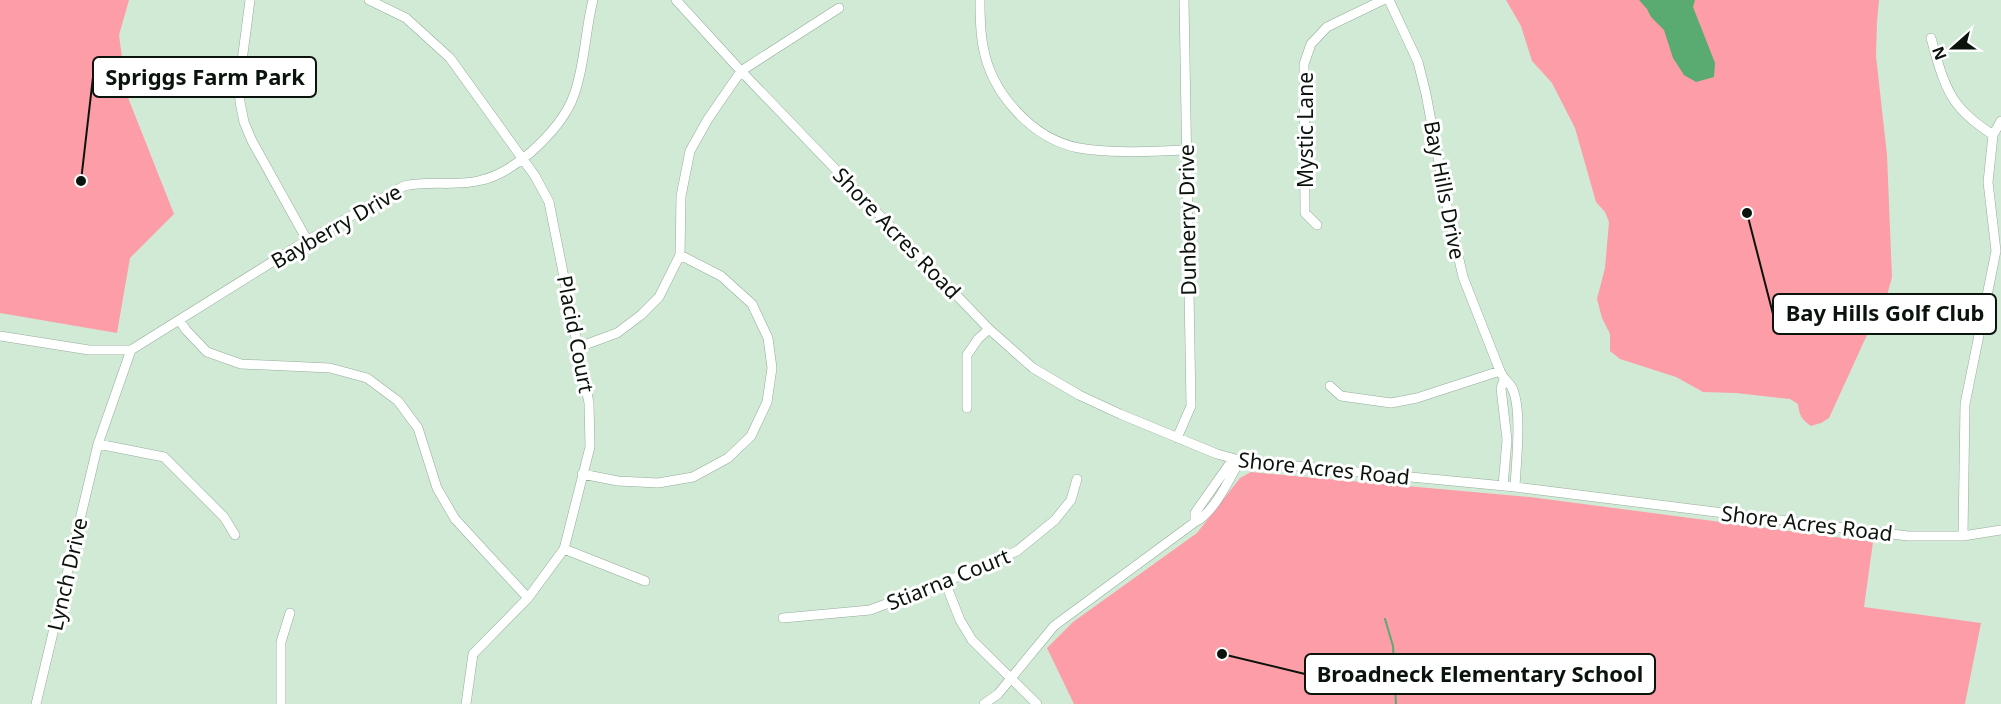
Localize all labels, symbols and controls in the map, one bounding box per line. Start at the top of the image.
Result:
north arrow [1923,18,1983,78]
text: N [1926,43,1952,63]
callout: Spriggs Farm Park [93,57,316,97]
text: Spriggs Farm Park [105,61,305,91]
street label: Mystic Lane [1291,72,1319,188]
street label: Bay Hills Drive [1418,118,1472,262]
street label: Dunberry Drive [1172,144,1202,296]
street label: Shore Acres Road [827,161,967,305]
street label: Bayberry Drive [266,177,406,275]
street label: Placid Court [551,273,601,395]
callout: Bay Hills Golf Club [1773,294,1996,334]
text: Bay Hills Golf Club [1786,297,1984,327]
street label: Shore Acres Road [1237,445,1411,491]
street label: Shore Acres Road [1720,499,1894,547]
street label: Lynch Drive [40,515,94,633]
street label: Stiarna Court [882,541,1014,616]
callout: Broadneck Elementary School [1305,654,1655,694]
text: Broadneck Elementary School [1317,658,1643,688]

